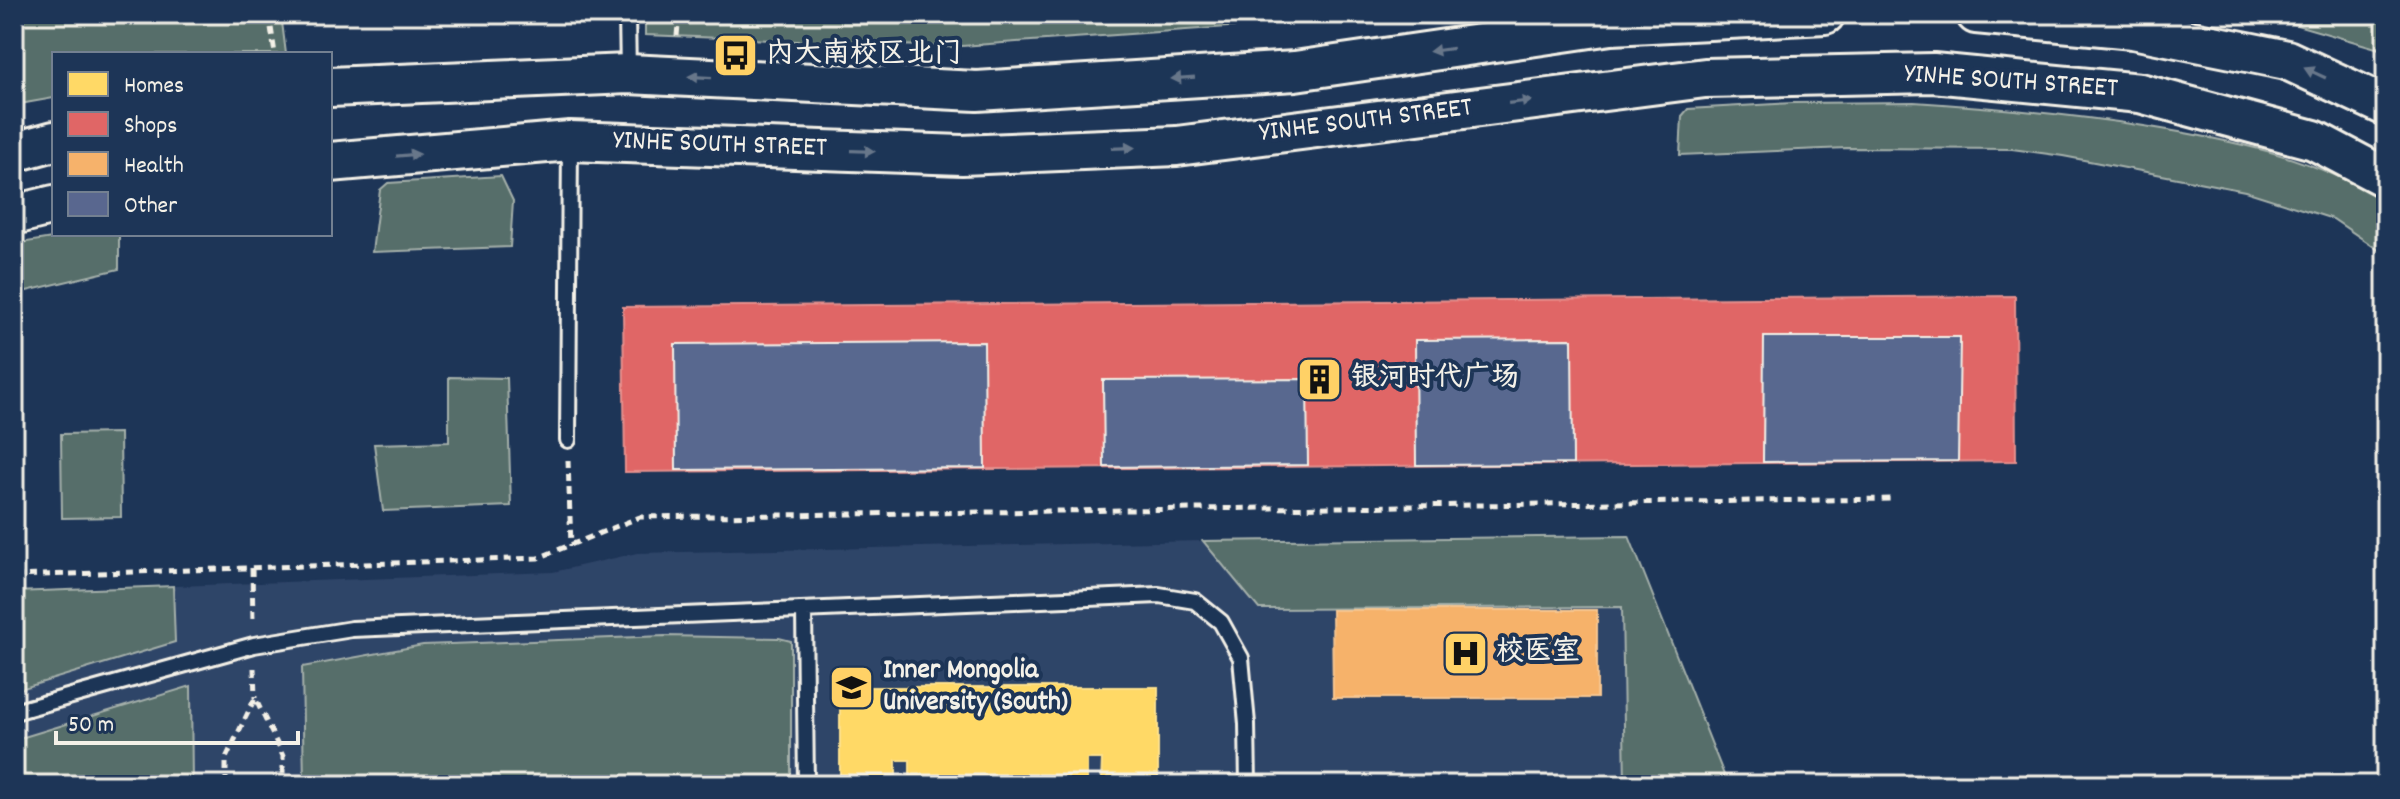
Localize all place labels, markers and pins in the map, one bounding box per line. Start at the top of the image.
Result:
bus stop icon: 内大南校区北门 [711,32,759,80]
place label: 内大南校区北门 [766,36,962,76]
building icon: 银河时代广场 [1296,356,1344,404]
place label: 银河时代广场 [1351,360,1519,400]
hospital icon: 校医室 [1441,630,1489,678]
place label: 校医室 [1496,634,1580,674]
place label: Inner Mongolia University (South) [883,652,1068,724]
school or university icon: Inner Mongolia University (South) [828,664,876,712]

